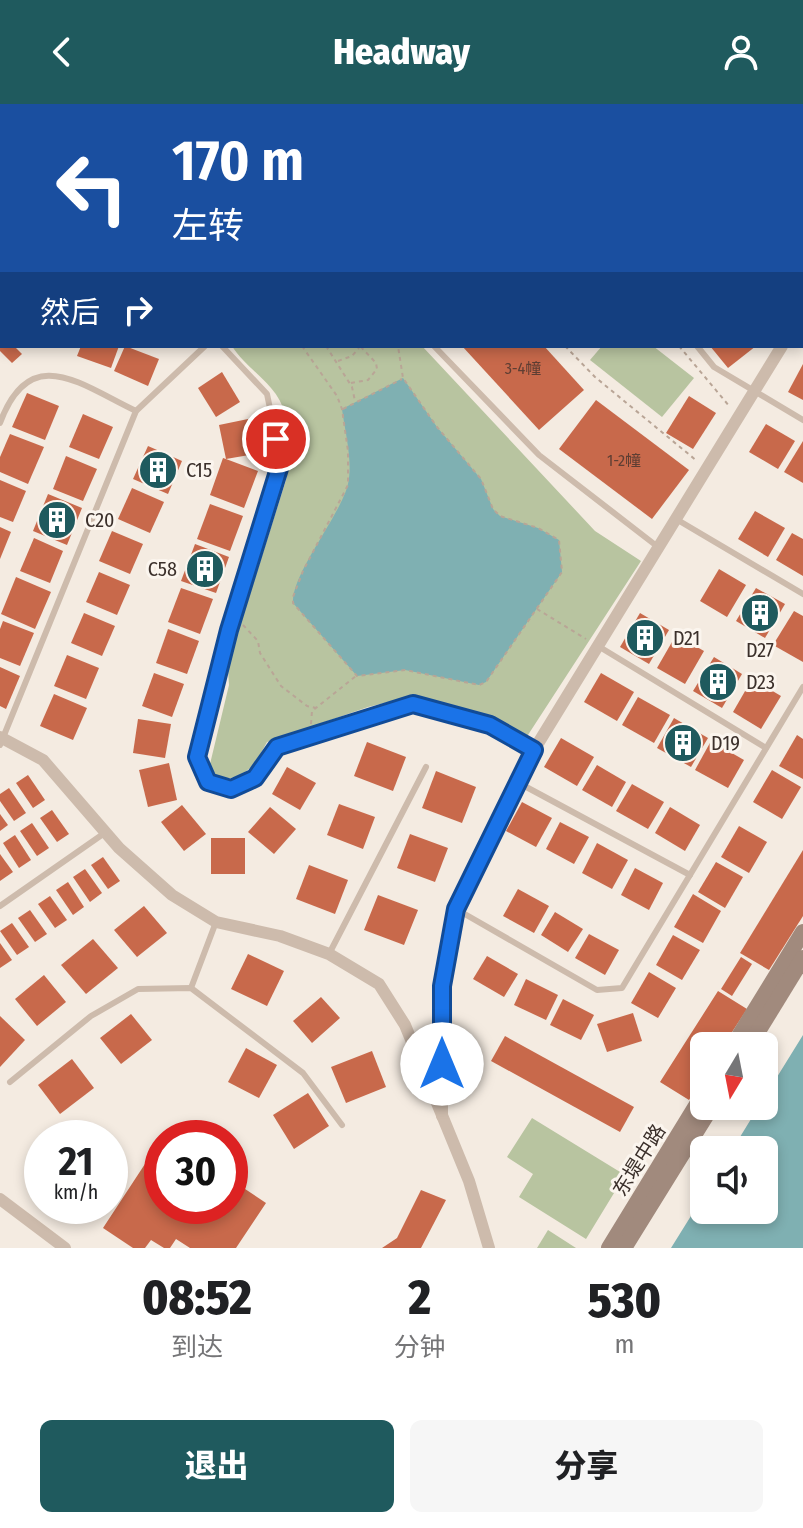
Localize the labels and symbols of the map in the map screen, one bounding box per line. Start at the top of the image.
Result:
house number: 3-4幢 [505,359,541,378]
pin [242,405,310,473]
building icon: C15 [137,449,179,491]
house number: 1-2幢 [607,451,641,470]
place label: C15 [186,458,212,482]
building icon: C20 [36,499,78,541]
place label: C20 [85,508,114,532]
building icon: C58 [184,548,226,590]
place label: C58 [148,557,177,581]
building icon: D27 [739,592,781,634]
building icon: D21 [624,617,666,659]
place label: D21 [673,626,700,650]
place label: D27 [746,638,774,662]
building icon: D23 [697,661,739,703]
place label: D23 [746,670,775,694]
building icon: D19 [662,722,704,764]
place label: D19 [711,731,740,755]
position arrow [400,1022,484,1106]
north arrow [690,1032,778,1120]
speed limit sign: 30 [144,1120,248,1224]
street label: 东堤中路 [608,1120,670,1200]

